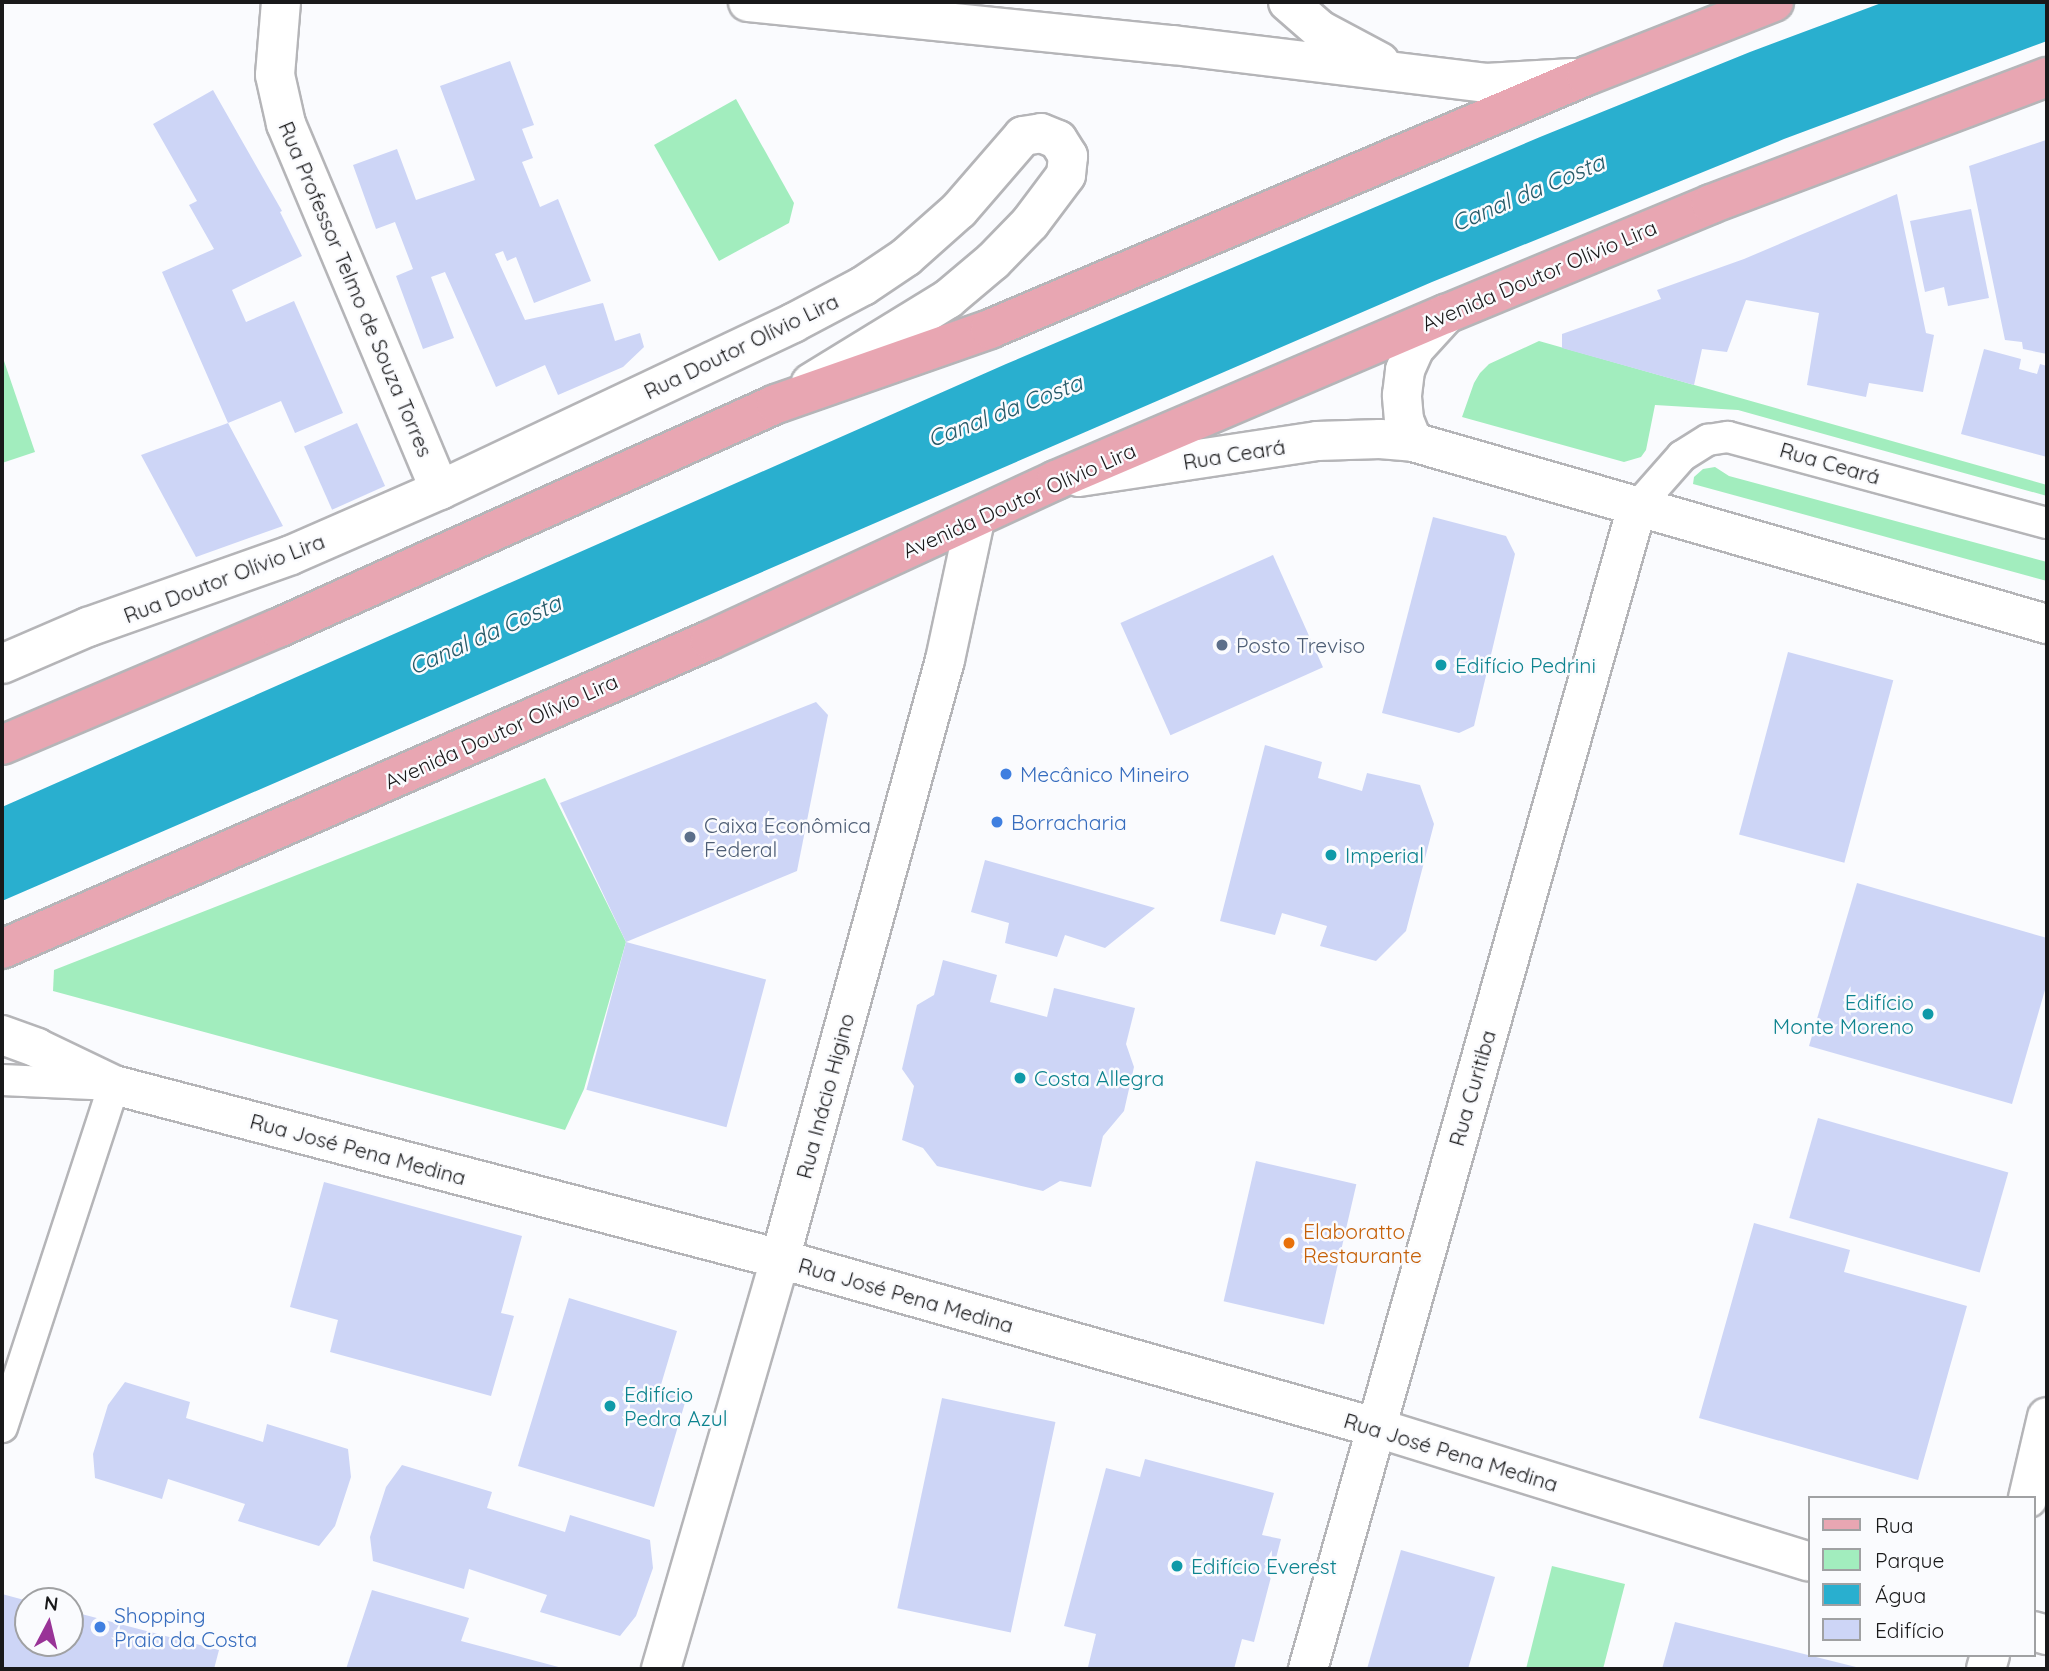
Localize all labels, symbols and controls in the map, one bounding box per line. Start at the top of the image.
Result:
street label: Rua Professor Telmo de Souza Torres [274,118,438,460]
water label: Canal da Costa [1447,148,1609,238]
street label: Avenida Doutor Olívio Lira [1418,214,1660,336]
street label: Rua Doutor Olívio Lira [640,288,842,404]
water label: Canal da Costa [924,369,1086,453]
street label: Rua Ceará [1181,433,1287,475]
street label: Avenida Doutor Olívio Lira [898,437,1140,563]
street label: Rua Ceará [1777,437,1883,489]
street label: Rua Doutor Olívio Lira [120,528,328,628]
water label: Canal da Costa [405,589,565,681]
place label: Posto Treviso [1236,632,1365,658]
marker: Posto Treviso [1214,637,1230,653]
place label: Edifício Pedrini [1455,652,1596,678]
marker: Edifício Pedrini [1433,657,1449,673]
street label: Avenida Doutor Olívio Lira [380,668,622,794]
place label: Mecânico Mineiro [1020,761,1189,787]
marker: Mecânico Mineiro [998,766,1014,782]
place label: Borracharia [1011,809,1127,835]
place label: Caixa Econômica Federal [704,812,871,862]
marker: Borracharia [989,814,1005,830]
marker: Caixa Econômica Federal [682,829,698,845]
place label: Imperial [1345,842,1424,868]
marker: Imperial [1323,847,1339,863]
place label: Edifício Monte Moreno [1773,989,1914,1039]
marker: Edifício Monte Moreno [1920,1006,1936,1022]
street label: Rua Inácio Higino [791,1011,859,1181]
street label: Rua Curitiba [1443,1027,1501,1149]
place label: Costa Allegra [1034,1065,1164,1091]
marker: Costa Allegra [1012,1070,1028,1086]
street label: Rua José Pena Medina [247,1108,469,1190]
place label: Elaboratto Restaurante [1303,1218,1422,1268]
marker: Elaboratto Restaurante [1281,1235,1297,1251]
street label: Rua José Pena Medina [796,1252,1016,1338]
place label: Edifício Pedra Azul [624,1381,728,1431]
marker: Edifício Pedra Azul [602,1398,618,1414]
street label: Rua José Pena Medina [1341,1407,1561,1497]
legend [1808,1496,2035,1657]
text: Rua [1875,1512,1914,1538]
text: Parque [1875,1547,1944,1573]
place label: Edifício Everest [1191,1553,1337,1579]
marker: Edifício Everest [1169,1558,1185,1574]
text: Água [1875,1582,1926,1608]
north arrow [14,1587,84,1657]
text: N [43,1590,60,1616]
place label: Shopping Praia da Costa [114,1602,257,1652]
text: Edifício [1875,1617,1944,1643]
marker: Shopping Praia da Costa [92,1619,108,1635]

